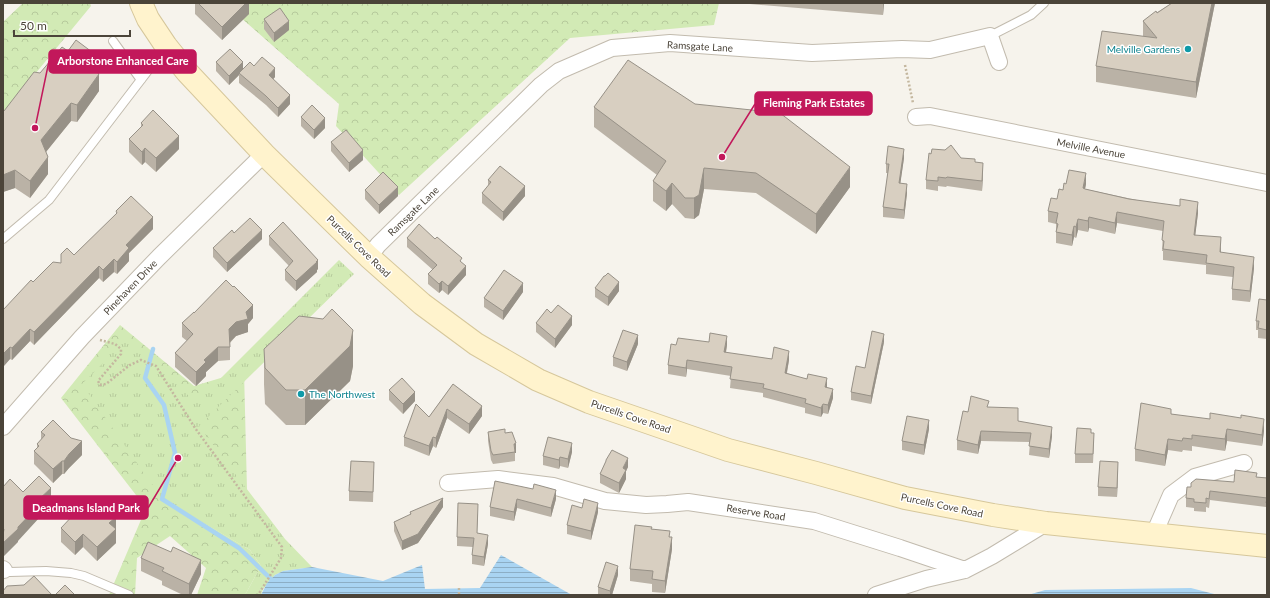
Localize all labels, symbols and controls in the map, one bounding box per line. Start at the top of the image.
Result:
scale bar [14,12,130,38]
text: 50 m [20,18,47,33]
street label: Ramsgate Lane [667,38,733,54]
place label: Melville Gardens [1107,43,1180,55]
marker: Melville Gardens [1183,44,1193,54]
callout: Arborstone Enhanced Care [49,50,196,73]
text: Arborstone Enhanced Care [56,54,189,67]
callout: Fleming Park Estates [755,92,872,115]
text: Fleming Park Estates [763,96,865,109]
street label: Melville Avenue [1056,135,1126,161]
street label: Ramsgate Lane [385,184,441,238]
street label: Purcells Cove Road [325,213,393,279]
street label: Pinehaven Drive [101,257,159,317]
place label: The Northwest [309,388,376,400]
marker: The Northwest [296,389,306,399]
street label: Purcells Cove Road [589,397,673,435]
street label: Purcells Cove Road [900,490,984,520]
callout: Deadmans Island Park [24,496,148,519]
text: Deadmans Island Park [32,501,140,514]
street label: Reserve Road [726,501,786,523]

